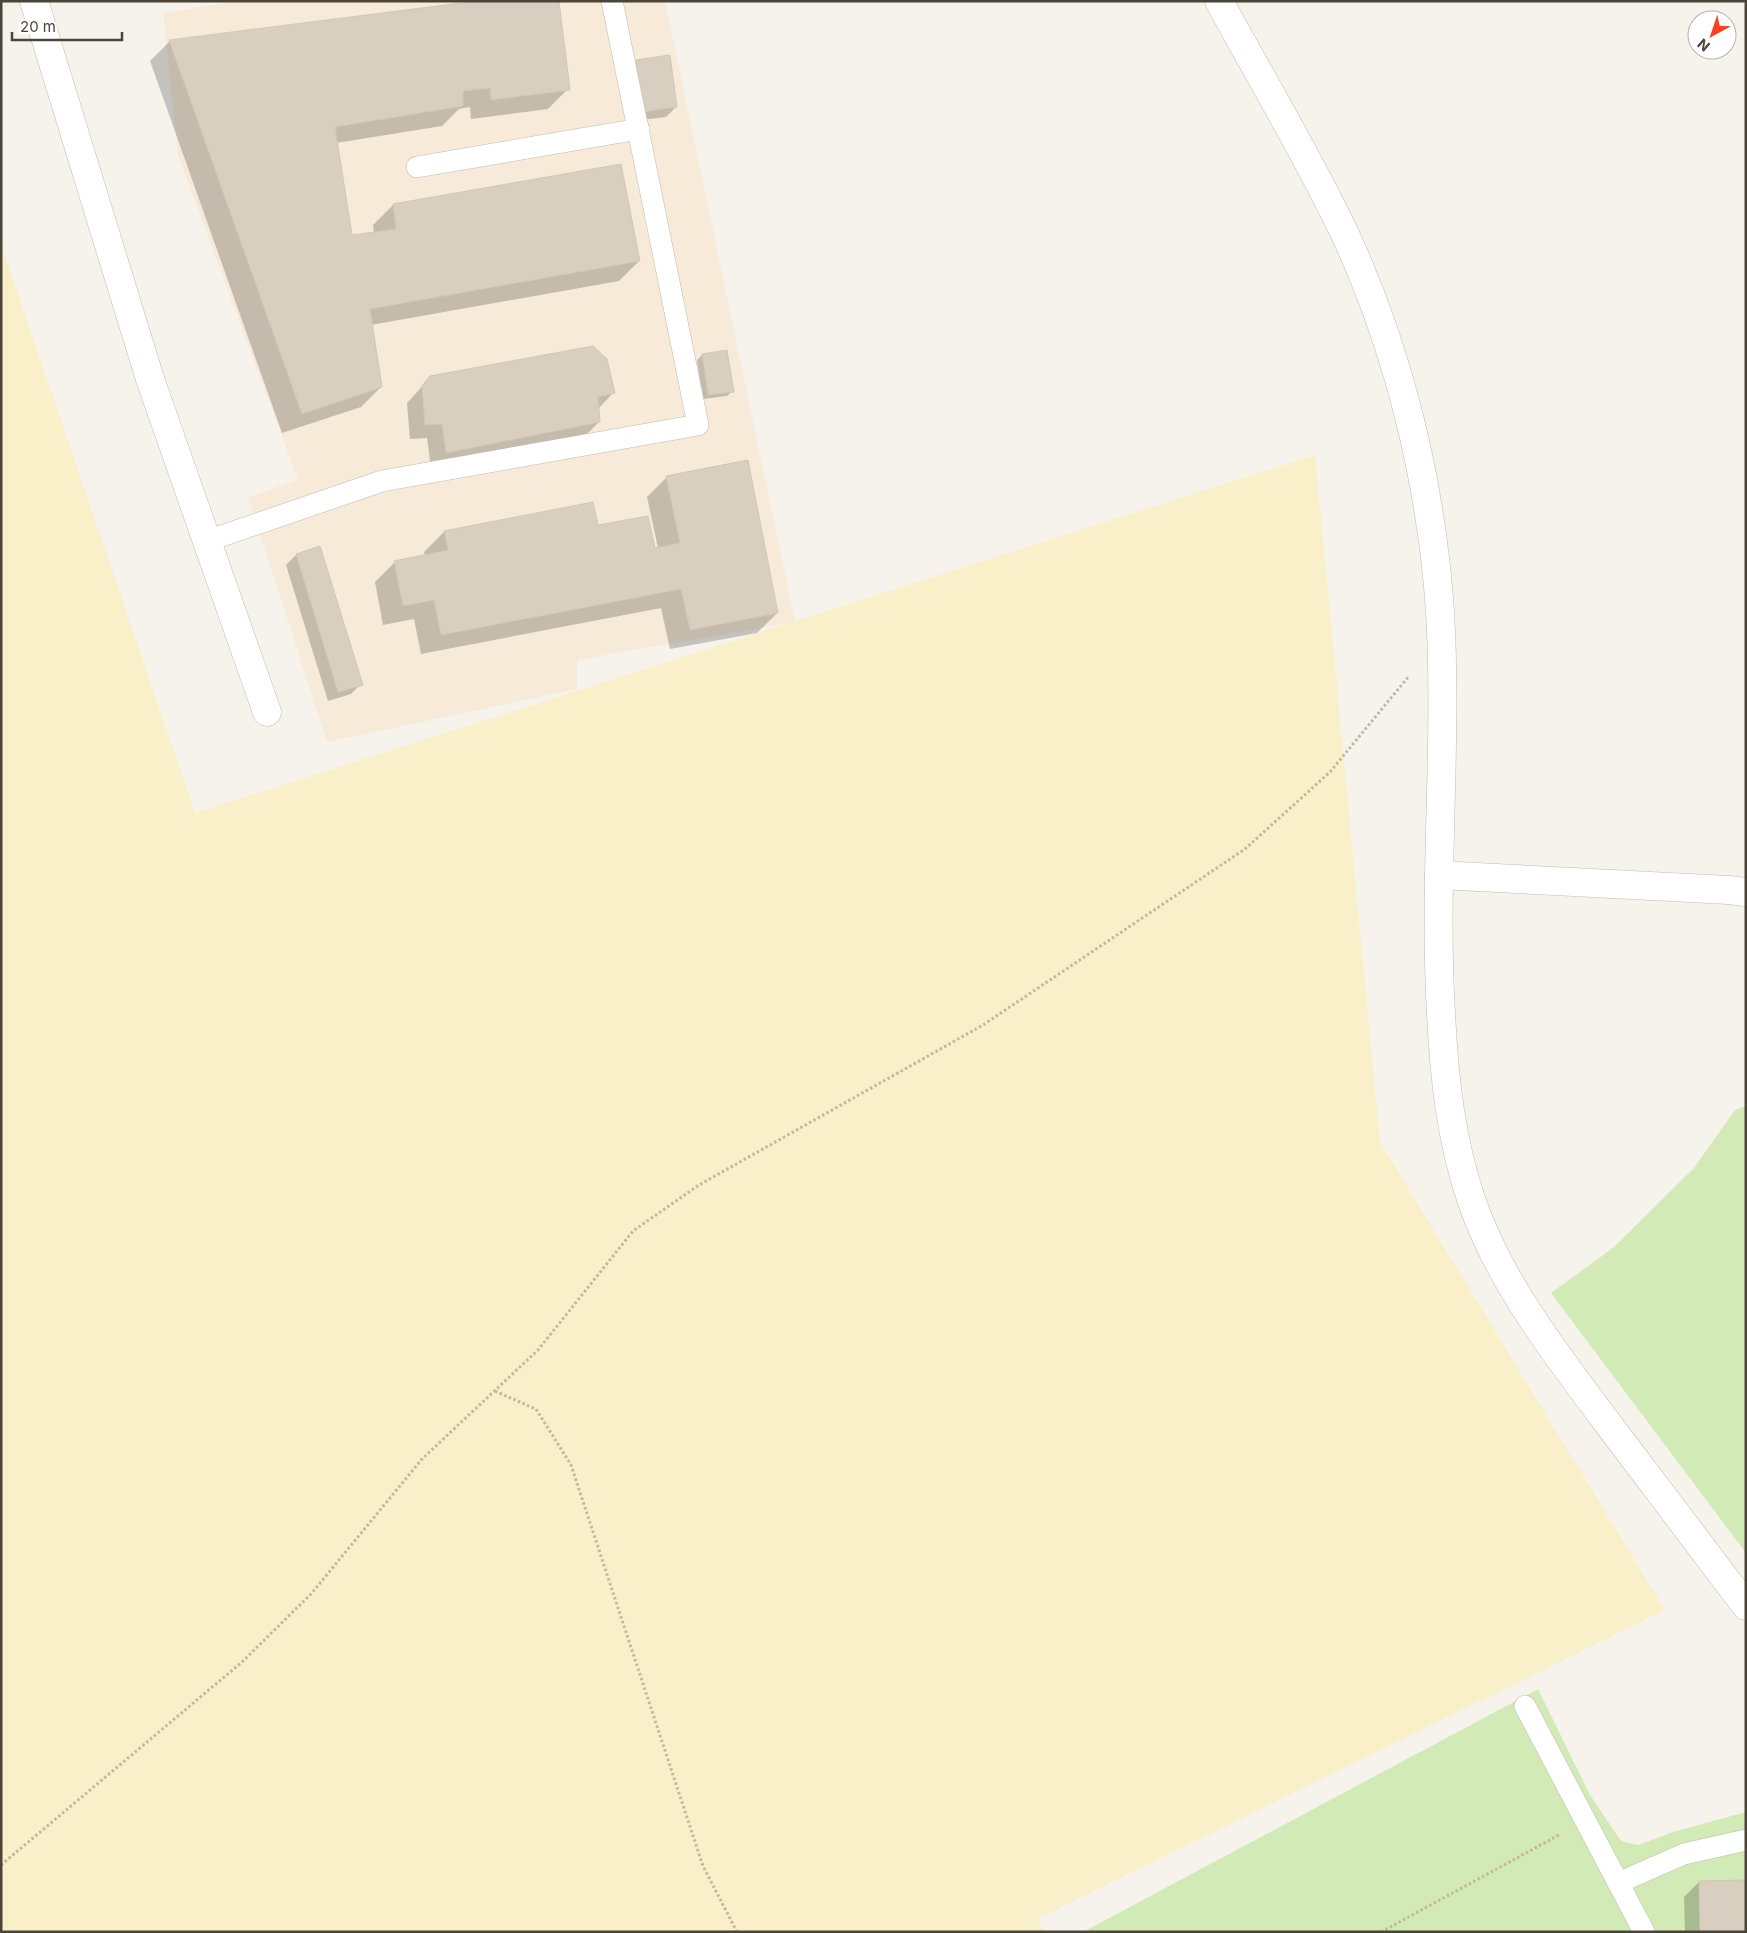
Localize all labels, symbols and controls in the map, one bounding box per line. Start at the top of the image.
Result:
scale bar [12,10,122,42]
north arrow [1687,10,1737,60]
text: 20 m [20,17,56,36]
text: N [1694,35,1713,55]

